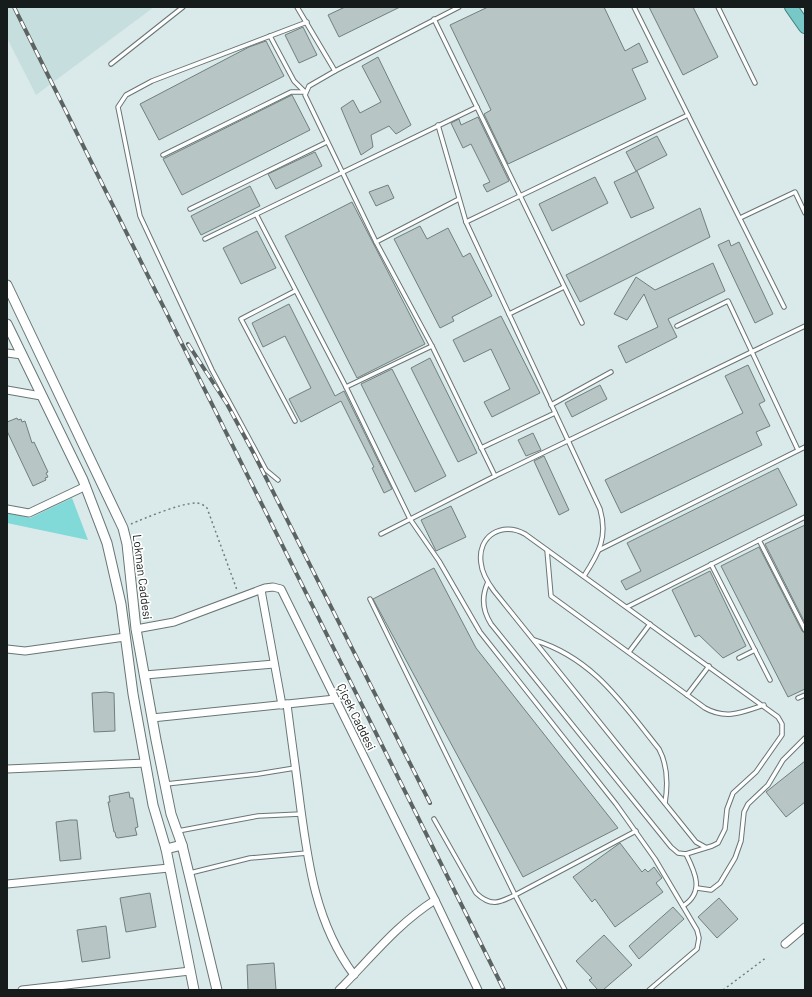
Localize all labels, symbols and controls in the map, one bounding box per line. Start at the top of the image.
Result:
street label: Lokman Caddesi [131,533,155,620]
street label: Çiçek Caddesi [335,681,379,752]

